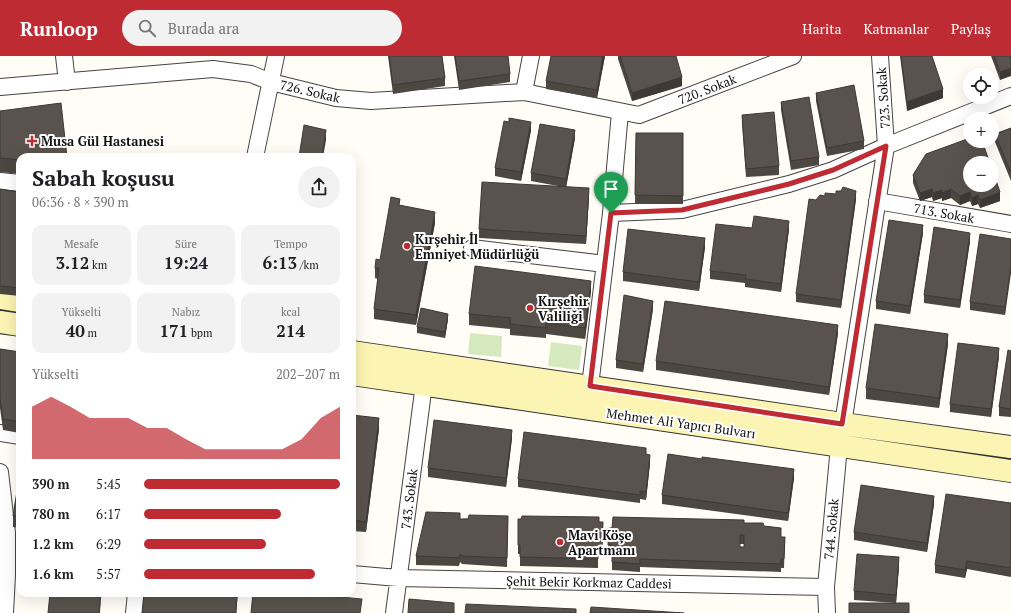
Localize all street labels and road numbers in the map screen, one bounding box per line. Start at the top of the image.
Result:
street label: 723. Sokak [872,67,894,129]
street label: 720. Sokak [675,70,739,108]
street label: 726. Sokak [278,75,342,107]
street label: 713. Sokak [912,199,976,227]
street label: Mehmet Ali Yapıcı Bulvarı [605,404,757,442]
street label: 743. Sokak [396,467,422,530]
street label: 744. Sokak [819,497,843,560]
street label: Şehit Bekir Korkmaz Caddesi [506,572,672,592]

